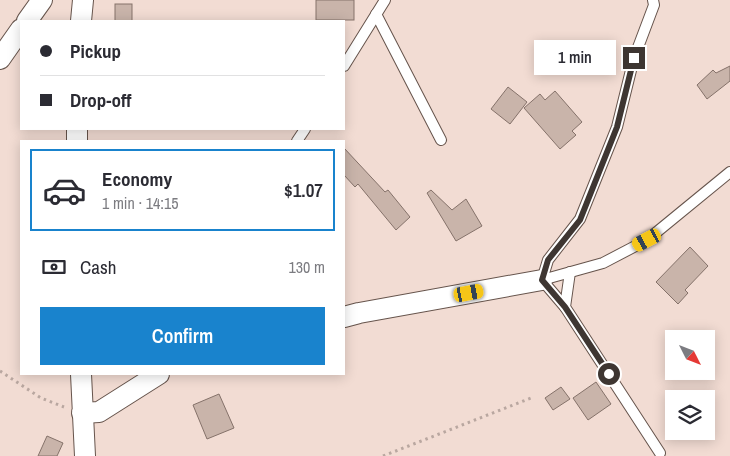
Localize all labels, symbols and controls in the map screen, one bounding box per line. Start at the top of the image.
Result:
text: Pickup [70,38,121,64]
callout: 1 min [534,40,616,76]
text: 1 min [558,46,592,68]
route end [623,47,645,69]
text: Drop-off [70,87,131,113]
text: Economy [102,166,172,192]
icon: car [42,168,87,213]
text: $1.07 [284,177,323,203]
text: 1 min · 14:15 [102,192,179,214]
car [630,226,663,254]
icon: cash [40,253,68,281]
text: Cash [80,254,116,280]
text: 130 m [289,256,325,278]
car [452,283,485,303]
button: Confirm [40,307,325,365]
north arrow [665,330,715,380]
map controls [665,330,715,440]
route start [598,363,620,385]
button: layers [665,390,715,440]

